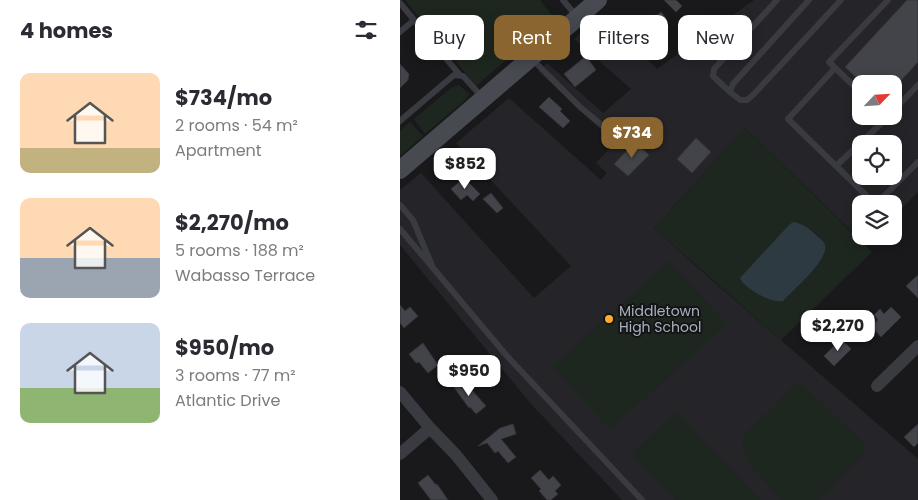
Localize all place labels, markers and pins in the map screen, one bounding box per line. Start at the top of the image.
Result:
pin: $734 [602,116,662,159]
pin: $852 [435,148,495,190]
place label: Middletown High School [619,301,701,337]
pin: $2,270 [797,310,879,352]
marker: Middletown High School [603,313,615,325]
pin: $950 [439,354,499,397]

